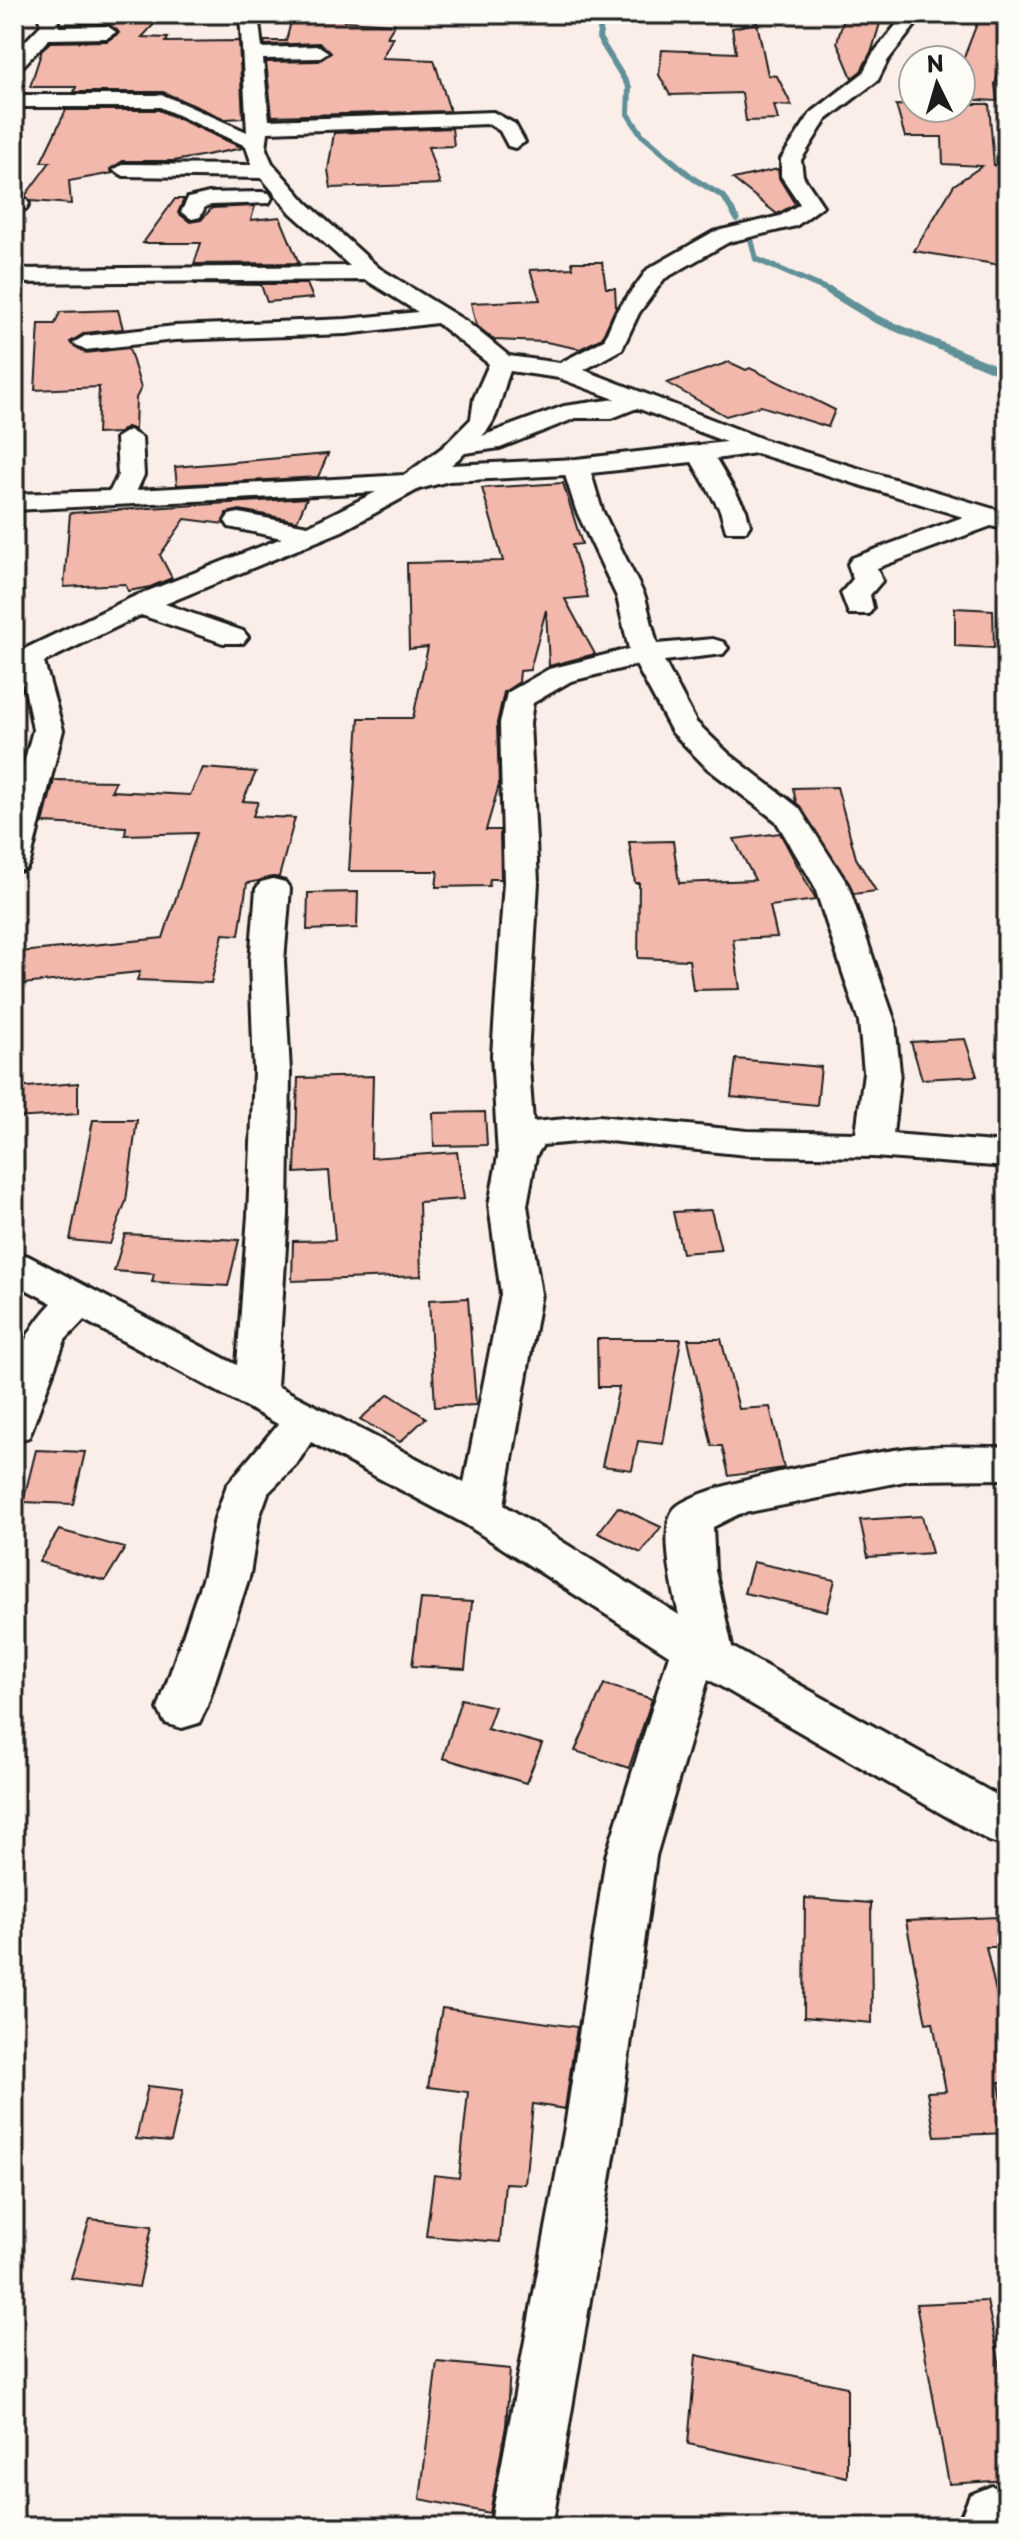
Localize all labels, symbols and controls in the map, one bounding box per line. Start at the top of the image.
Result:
north arrow [897,44,977,124]
text: N [925,45,945,80]

